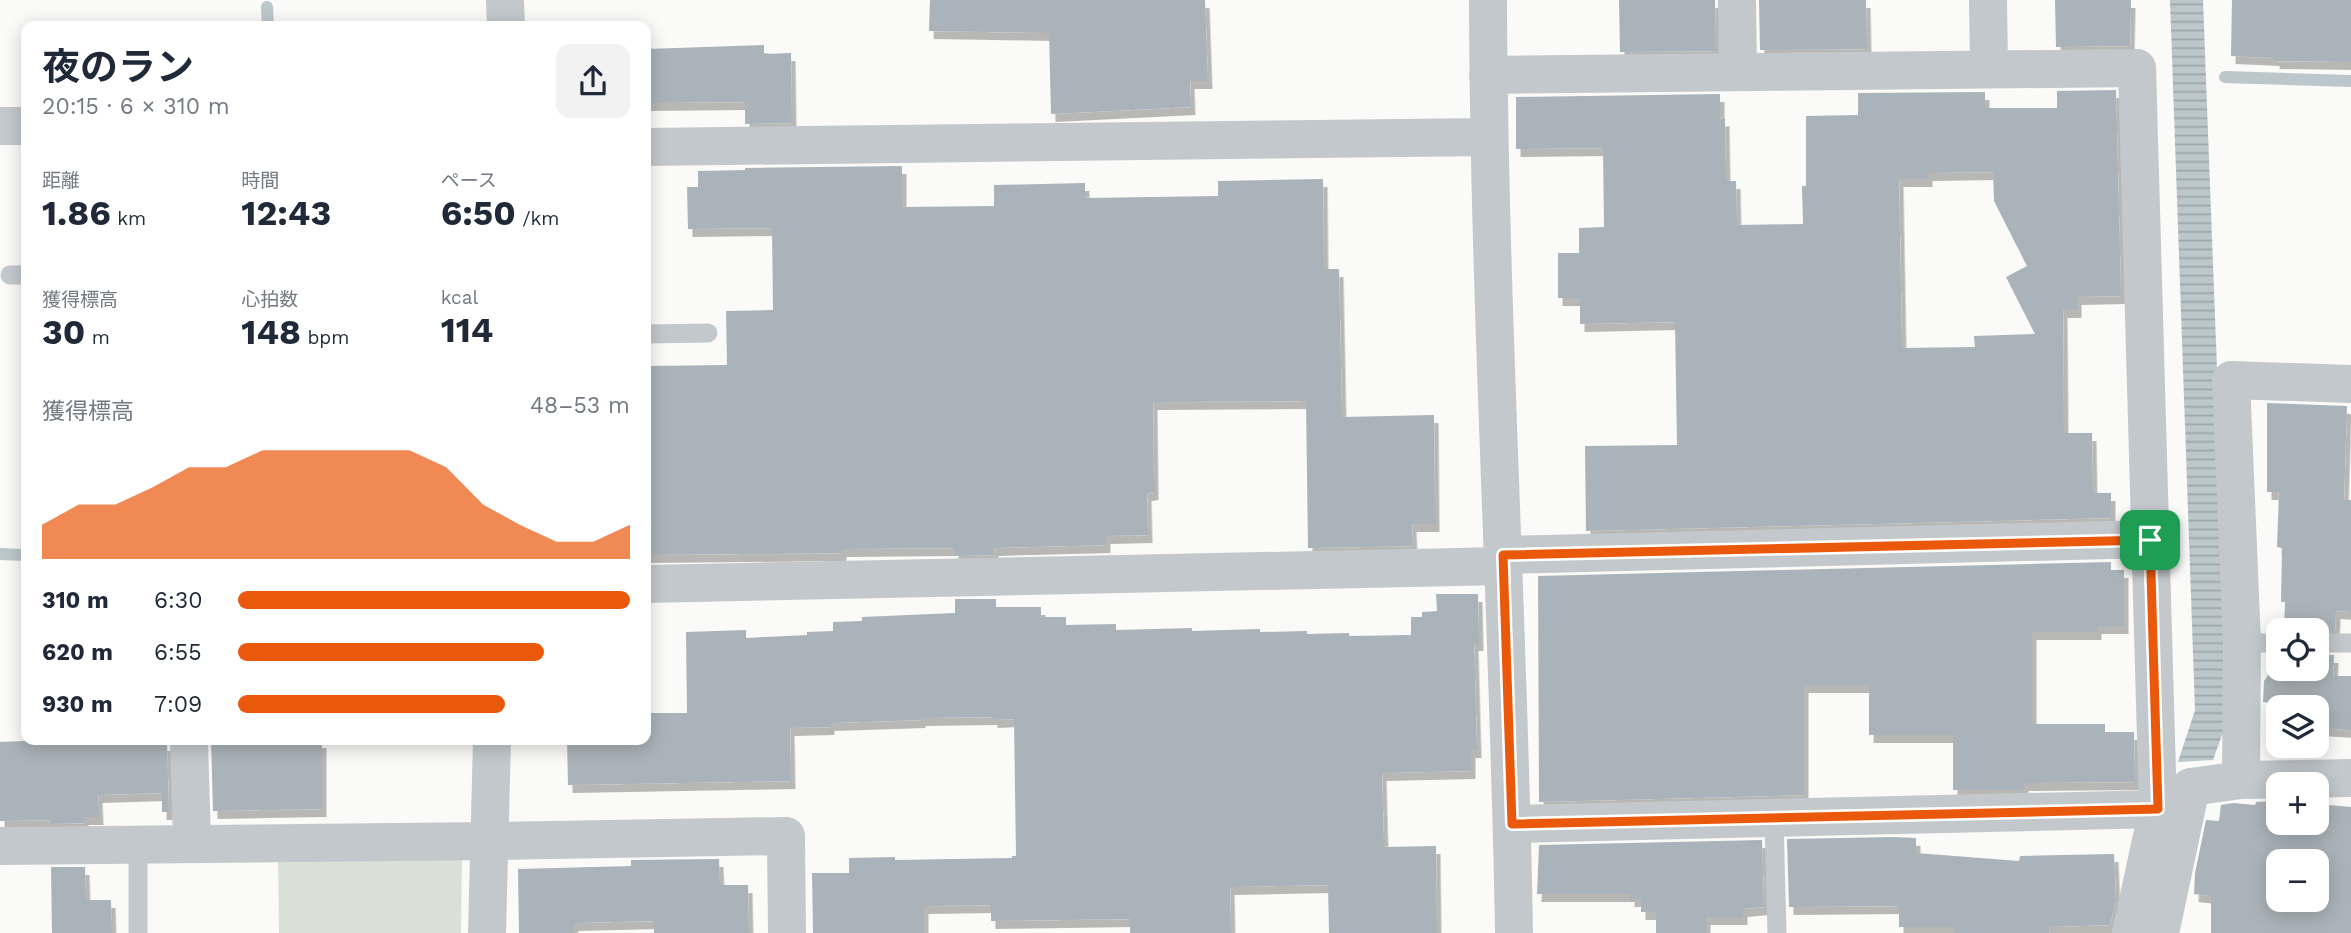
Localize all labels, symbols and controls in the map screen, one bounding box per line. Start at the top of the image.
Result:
button: share [556,44,630,118]
text: 夜のラン [42,45,194,89]
text: 20:15 · 6 × 310 m [42,93,230,120]
text: 距離 [42,169,80,192]
text: 時間 [241,169,279,192]
text: ペース [441,169,497,192]
text: 1.86 [42,192,111,234]
text: 12:43 [241,192,331,234]
text: 6:50 [441,192,516,234]
text: km [111,207,146,230]
text: /km [516,207,559,230]
text: kcal [441,286,478,309]
text: 獲得標高 [42,288,118,311]
text: 心拍数 [241,288,298,311]
text: 114 [441,309,493,351]
text: 30 [42,311,85,353]
text: 148 [241,311,301,353]
text: m [85,326,110,349]
text: bpm [301,326,349,349]
text: 48–53 m [530,392,630,419]
text: 獲得標高 [42,398,134,425]
pin [2120,510,2180,570]
icon: arrive [2131,521,2169,559]
text: 310 m [42,587,109,614]
text: 6:30 [154,587,203,614]
map controls [2266,618,2329,912]
button: locate [2266,618,2329,681]
text: 620 m [42,639,113,666]
text: 6:55 [154,639,202,666]
text: 930 m [42,691,113,718]
text: 7:09 [154,691,202,718]
button: layers [2266,695,2329,758]
button: + [2266,772,2329,835]
button: − [2266,849,2329,912]

